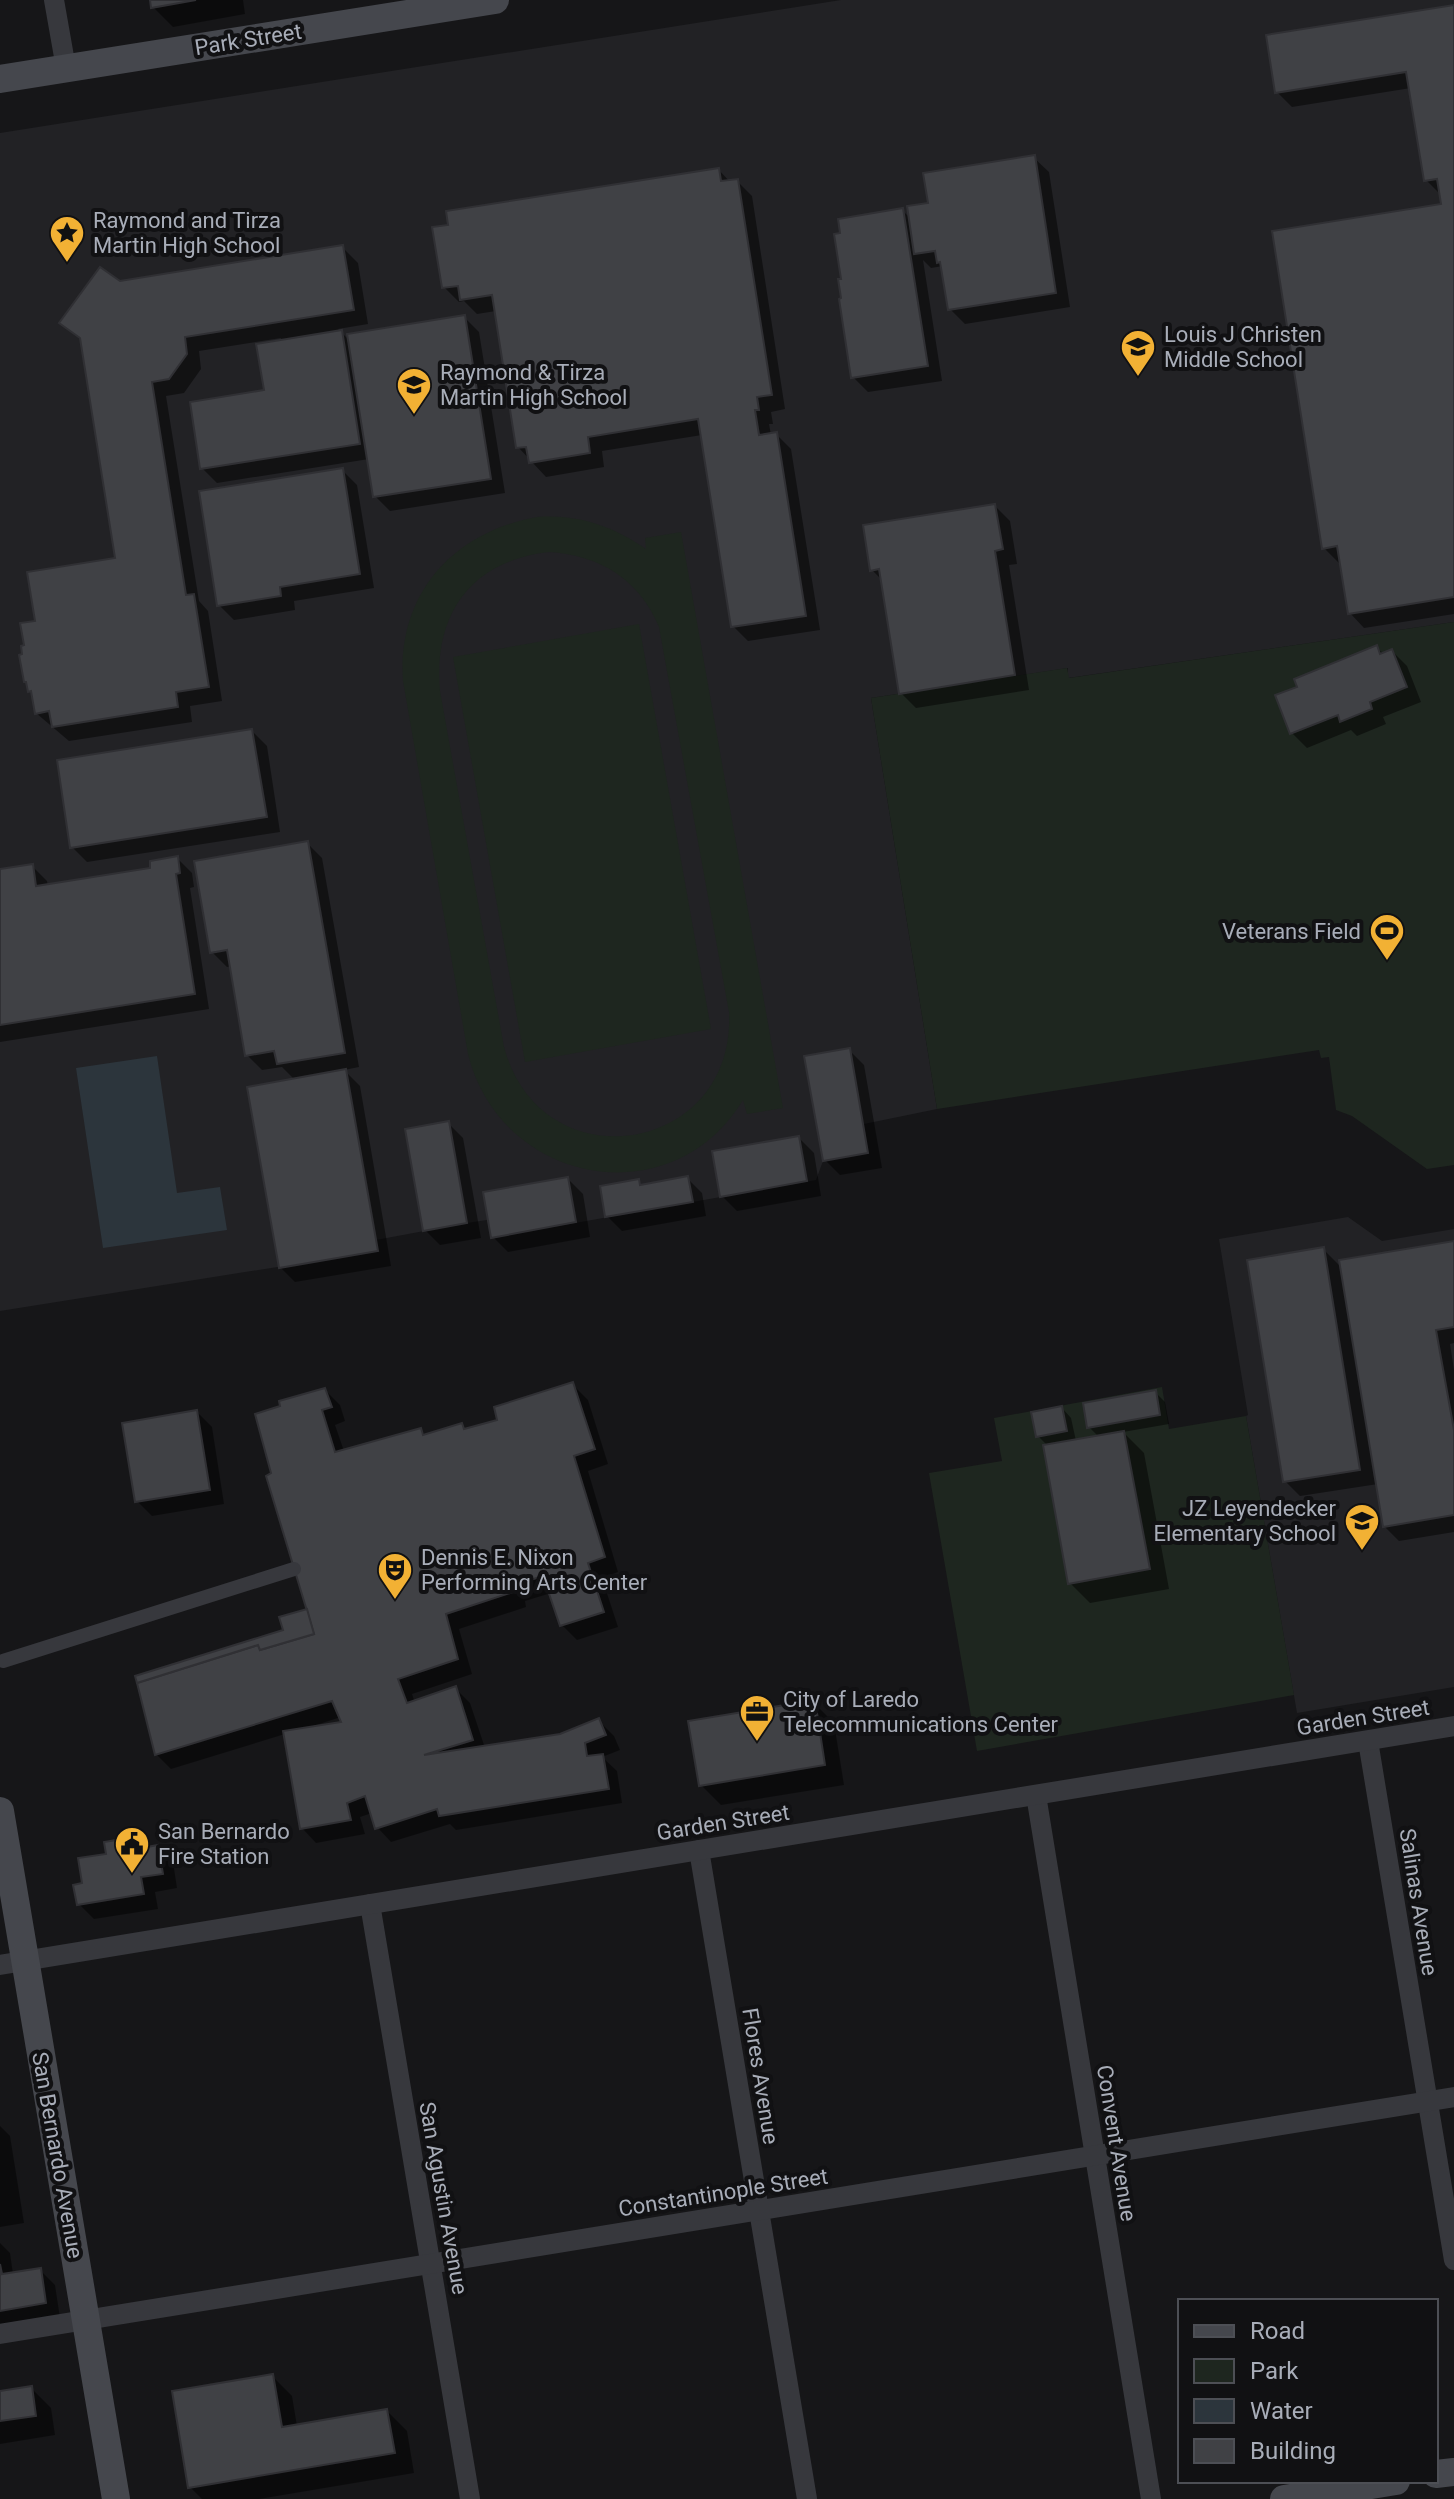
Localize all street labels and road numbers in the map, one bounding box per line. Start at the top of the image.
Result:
street label: Park Street [193,19,303,60]
street label: Garden Street [1295,1695,1431,1740]
street label: Garden Street [655,1800,791,1845]
street label: Salinas Avenue [1395,1827,1442,1977]
street label: Flores Avenue [737,2006,784,2146]
street label: San Bernardo Avenue [27,2050,88,2260]
street label: Convent Avenue [1092,2063,1141,2223]
street label: San Agustin Avenue [414,2100,473,2296]
street label: Constantinople Street [617,2164,830,2221]

